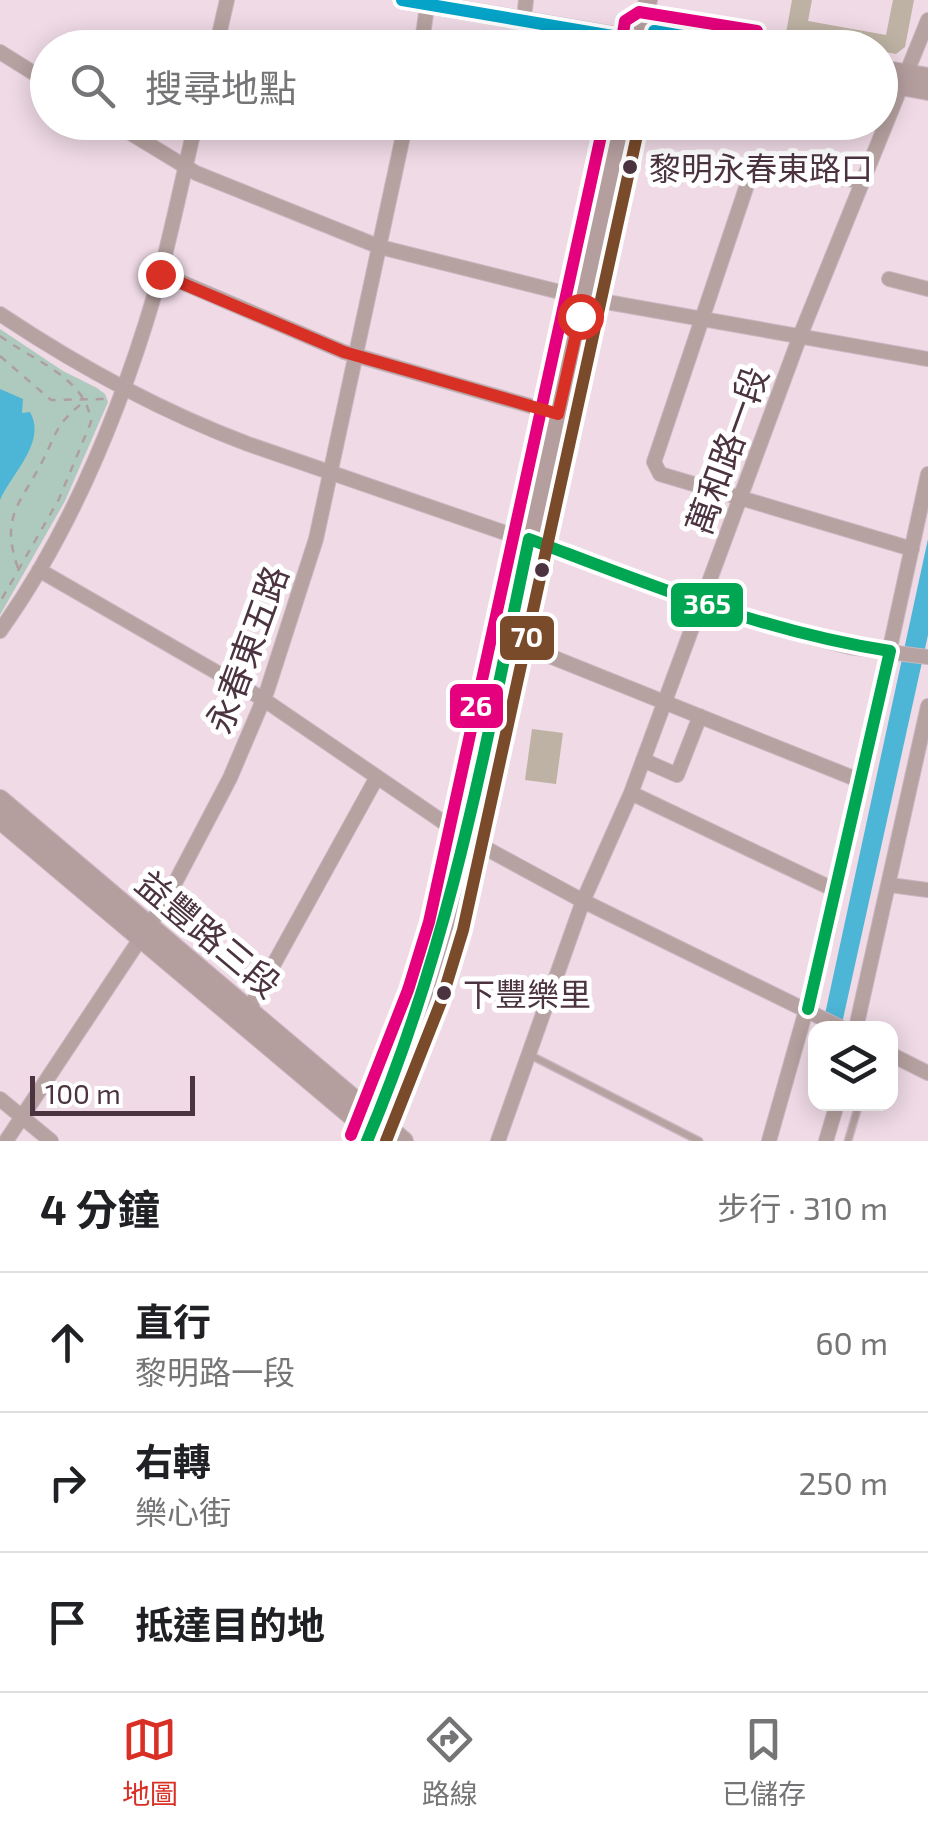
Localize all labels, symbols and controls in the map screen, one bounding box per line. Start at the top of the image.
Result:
search box [30,30,898,140]
icon: search [65,58,120,113]
text: 搜尋地點 [145,64,297,110]
place label: 黎明永春東路口 [649,148,873,186]
marker: 黎明永春東路口 [620,157,640,177]
route end [138,252,184,298]
route start [558,294,604,340]
street label: 萬和路一段 [676,361,776,539]
street label: 永春東五路 [196,560,296,738]
unlabelled marker [532,560,552,580]
line badge: 365 [669,581,745,629]
text: 365 [683,586,731,620]
line badge: 70 [498,614,556,662]
text: 70 [511,619,543,653]
line badge: 26 [448,682,505,730]
text: 26 [460,688,492,722]
street label: 益豐路三段 [128,861,290,1005]
place label: 下豐樂里 [463,974,591,1012]
marker: 下豐樂里 [434,983,454,1003]
map controls [808,1021,898,1111]
button: layers [808,1021,898,1111]
scale bar [30,1071,195,1116]
text: 100 m [45,1076,121,1110]
text: 4 分鐘 [40,1183,160,1233]
text: 步行 · 310 m [717,1188,888,1226]
text: 直行 [135,1298,211,1344]
icon: ahead [40,1315,95,1370]
text: 60 m [815,1323,888,1361]
text: 黎明路一段 [135,1352,295,1390]
text: 右轉 [135,1438,211,1484]
icon: right [40,1455,95,1510]
text: 250 m [798,1463,888,1501]
text: 樂心街 [135,1492,231,1530]
icon: arrive [40,1595,95,1650]
text: 抵達目的地 [135,1601,325,1647]
tab: 地圖 [122,1712,178,1812]
tab: 路線 [422,1712,478,1812]
tab: 已儲存 [722,1712,806,1812]

